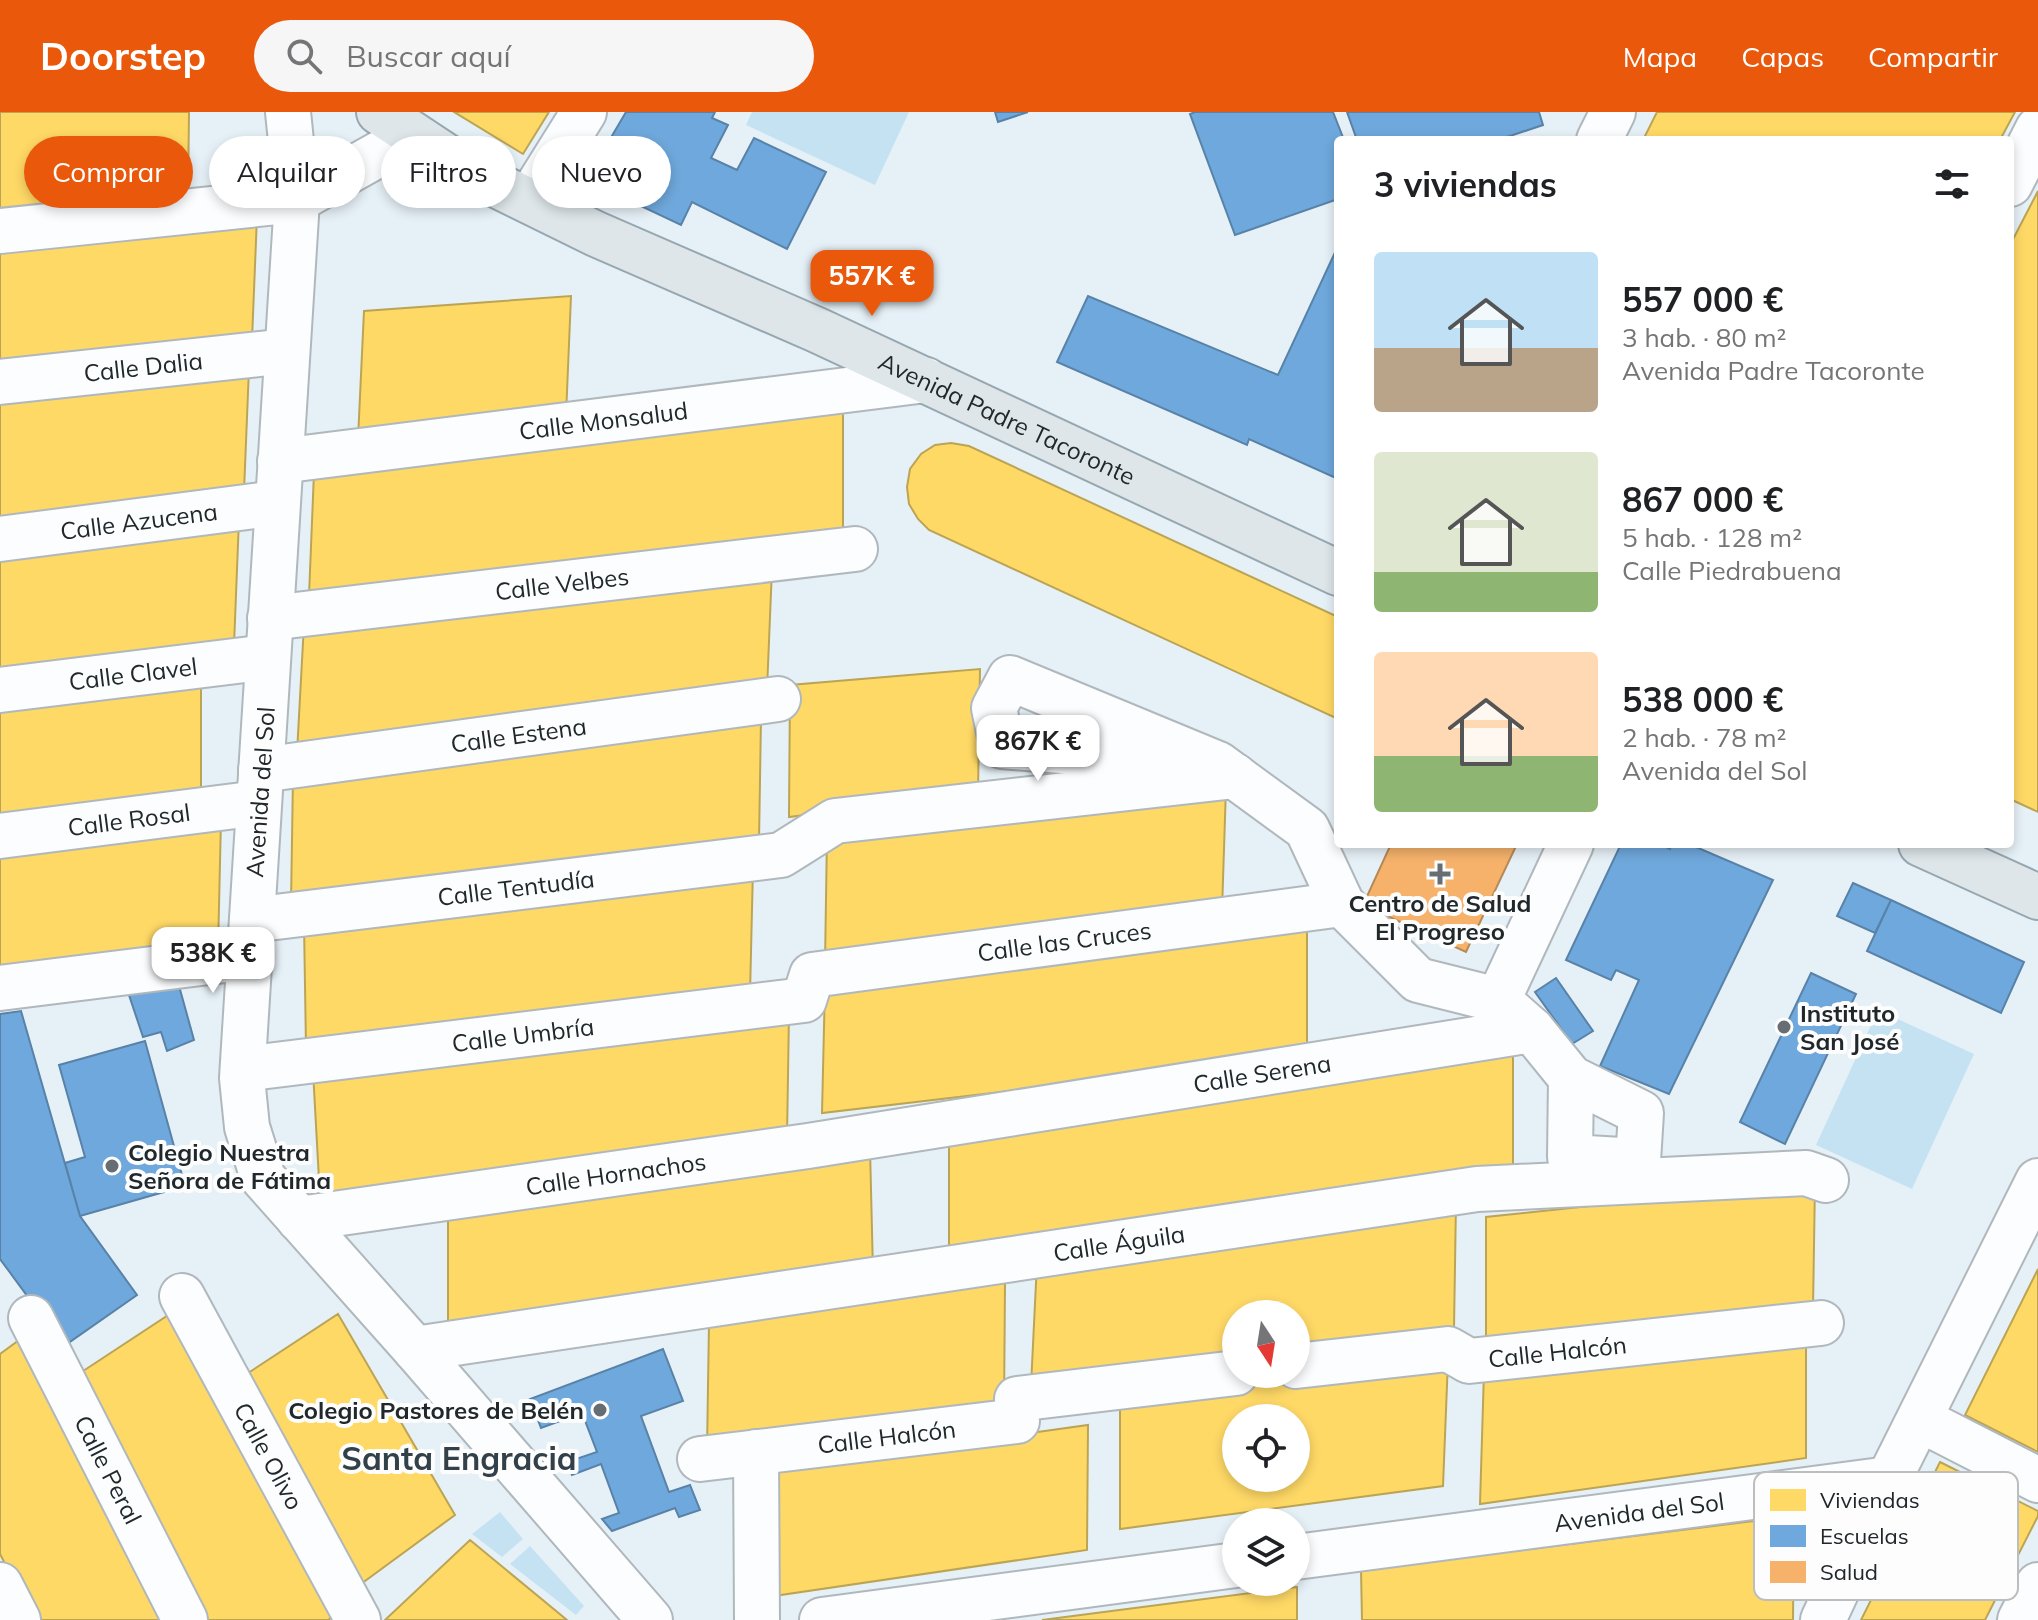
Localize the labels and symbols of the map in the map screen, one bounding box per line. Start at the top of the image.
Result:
pin: 557K € [807,250,937,318]
street label: Calle Dalia [82,345,204,388]
street label: Avenida Padre Tacoronte [874,346,1140,491]
street label: Calle Monsalud [517,395,690,446]
street label: Calle Azucena [58,496,219,546]
street label: Calle Velbes [493,561,631,606]
street label: Calle Clavel [67,651,199,696]
street label: Avenida del Sol [239,706,281,878]
street label: Calle Estena [449,710,588,759]
pin: 867K € [973,715,1103,783]
street label: Calle Rosal [66,797,192,842]
street label: Calle Tentudía [436,863,596,912]
marker: Centro de Salud El Progreso [1429,863,1451,885]
place label: Centro de Salud El Progreso [1349,888,1531,946]
street label: Calle las Cruces [975,915,1153,968]
pin: 538K € [148,927,278,995]
place label: Instituto San José [1800,998,1899,1056]
street label: Calle Umbría [450,1011,596,1058]
marker: Instituto San José [1775,1018,1793,1036]
street label: Calle Serena [1191,1047,1333,1099]
place label: Colegio Nuestra Señora de Fátima [128,1137,331,1195]
street label: Calle Hornachos [523,1146,708,1201]
marker: Colegio Nuestra Señora de Fátima [103,1157,121,1175]
street label: Calle Águila [1051,1218,1187,1268]
north arrow [1222,1300,1310,1388]
street label: Calle Halcón [1487,1329,1628,1374]
place label: Colegio Pastores de Belén [288,1395,584,1425]
street label: Calle Olivo [228,1397,310,1515]
marker: Colegio Pastores de Belén [591,1401,609,1419]
street label: Calle Peral [68,1410,148,1529]
street label: Calle Halcón [816,1413,958,1460]
district label: Santa Engracia [341,1438,577,1478]
legend [1754,1472,2018,1600]
street label: Avenida del Sol [1552,1486,1726,1538]
text: Viviendas [1820,1486,1920,1514]
text: Escuelas [1820,1522,1909,1550]
text: Salud [1820,1558,1878,1586]

